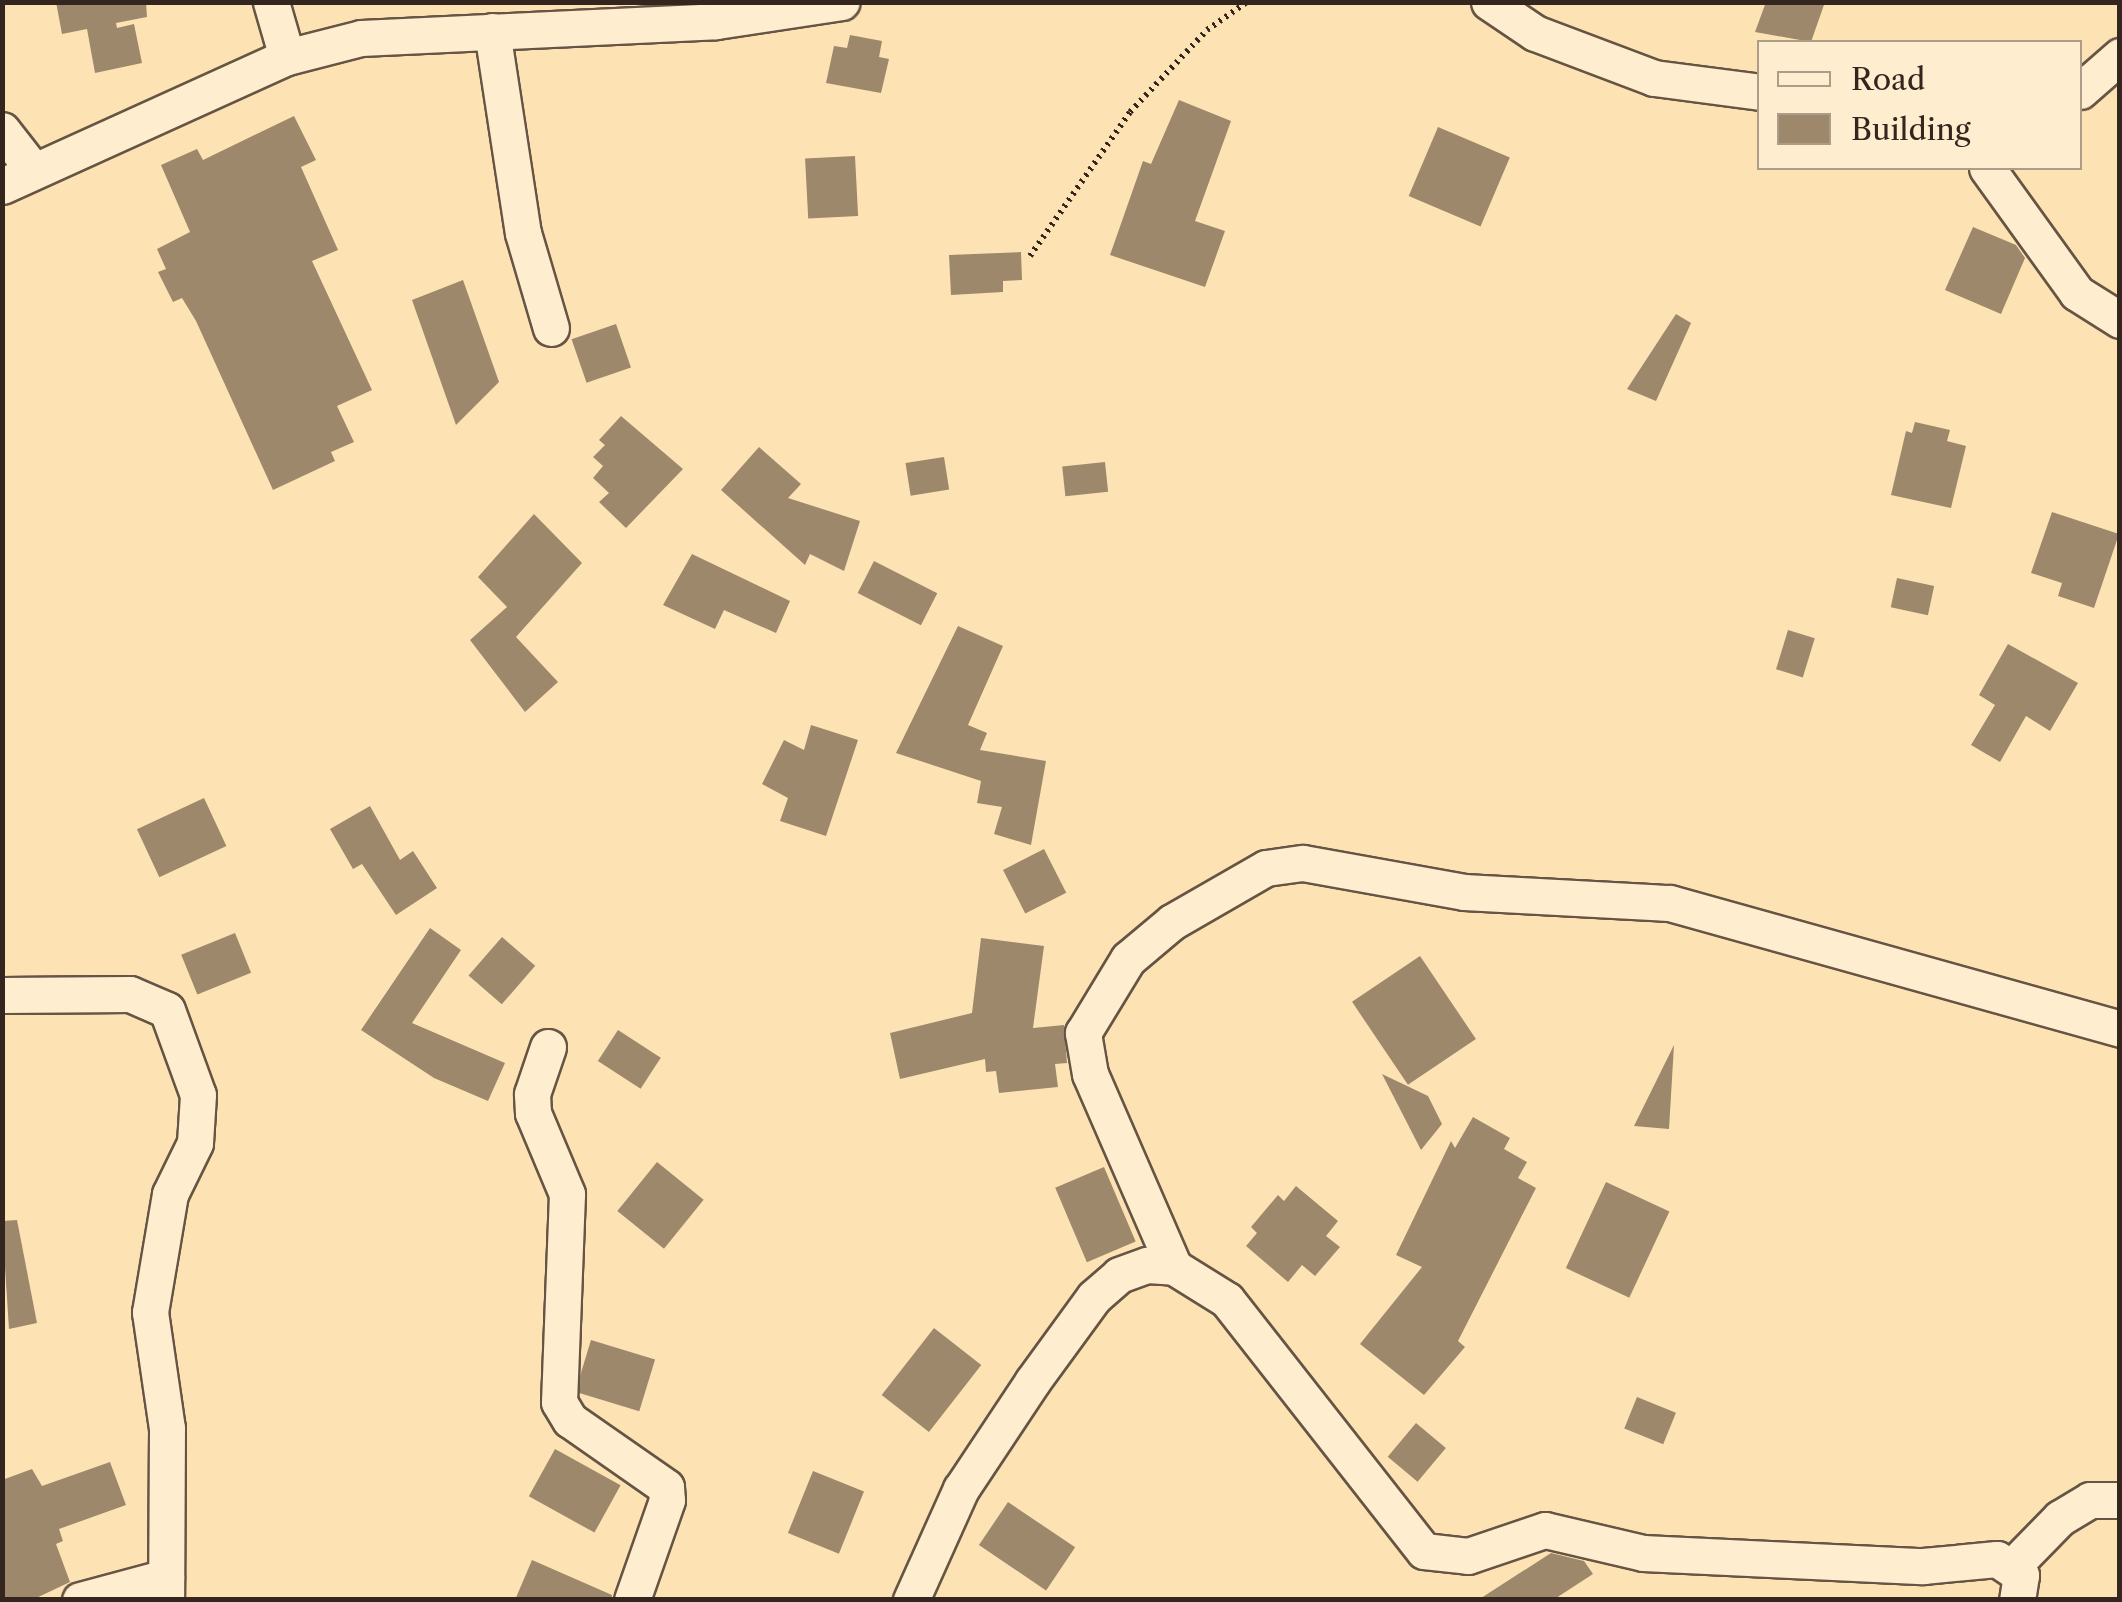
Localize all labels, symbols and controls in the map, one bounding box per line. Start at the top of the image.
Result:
legend [1757,40,2082,170]
text: Road [1851,61,1925,98]
text: Building [1851,111,1971,148]

